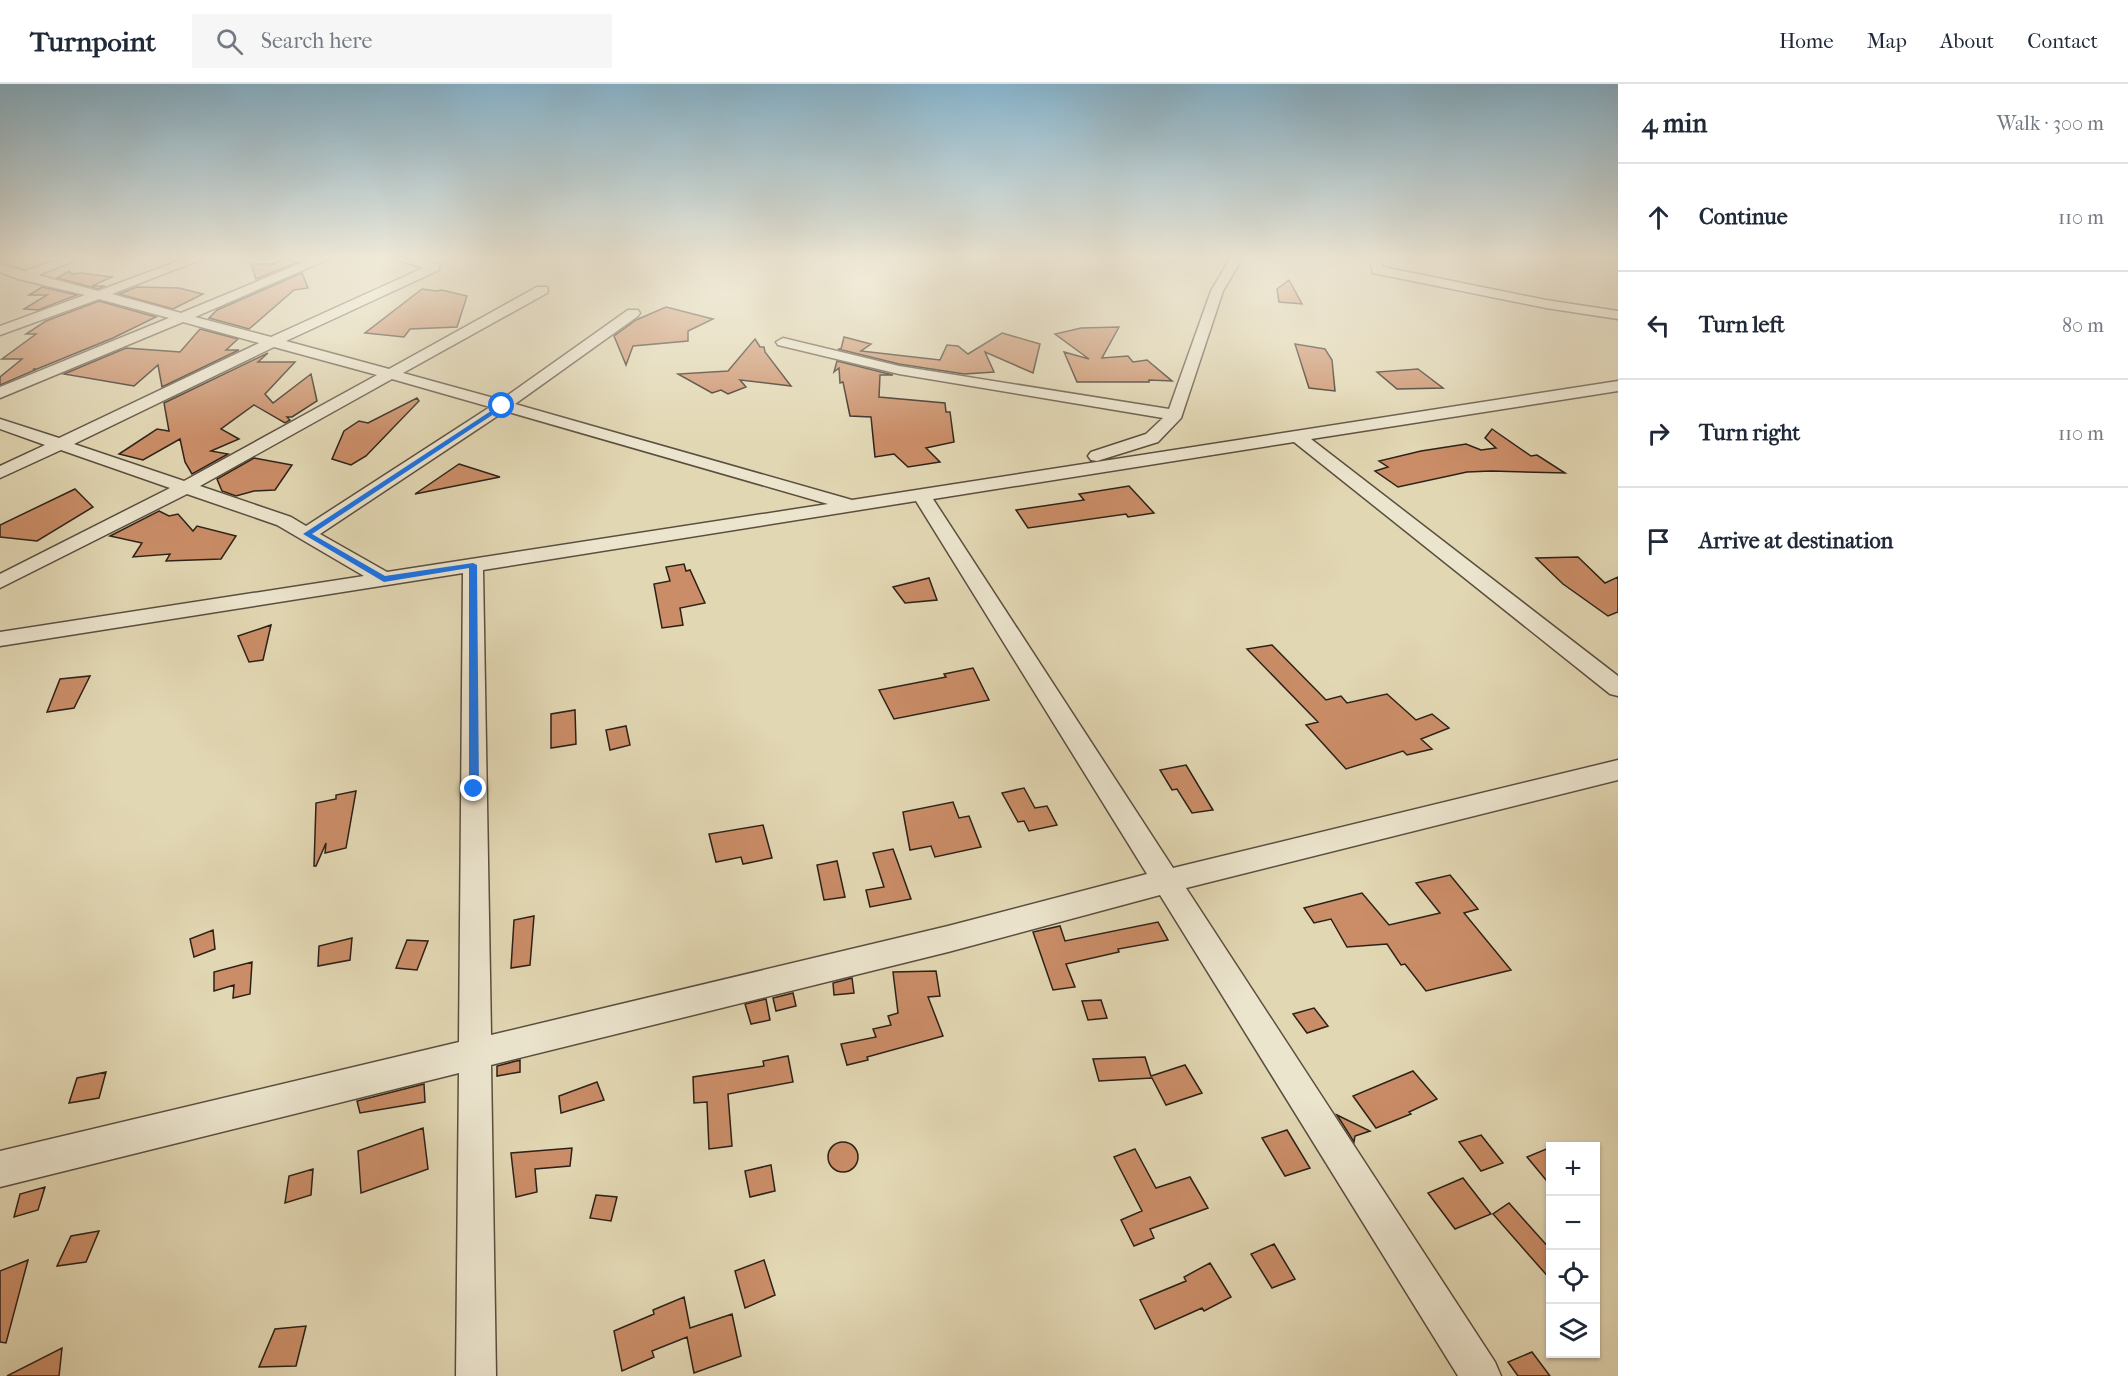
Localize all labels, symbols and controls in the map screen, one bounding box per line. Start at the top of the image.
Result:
search box [192,14,612,68]
text: Turnpoint [30,25,156,58]
icon: search [213,25,246,58]
text: Search here [261,28,372,54]
text: Home [1779,29,1834,53]
text: Map [1867,29,1907,53]
text: About [1940,29,1994,53]
text: Contact [2027,29,2098,53]
text: 4 min [1642,108,1707,139]
text: Walk · 300 m [1997,112,2104,135]
icon: ahead [1642,201,1675,234]
text: Continue [1699,204,1788,230]
text: 110 m [2058,206,2104,229]
icon: left [1642,309,1675,342]
text: Turn left [1699,312,1785,338]
text: 80 m [2062,314,2104,337]
route start [488,392,514,418]
icon: right [1642,417,1675,450]
text: Turn right [1699,420,1800,446]
text: 110 m [2058,422,2104,445]
icon: arrive [1642,525,1675,558]
text: Arrive at destination [1699,528,1893,554]
route end [460,775,486,801]
map controls [1546,1142,1600,1358]
button: + [1546,1142,1600,1196]
button: − [1546,1196,1600,1250]
button: locate [1546,1250,1600,1304]
button: layers [1546,1304,1600,1358]

